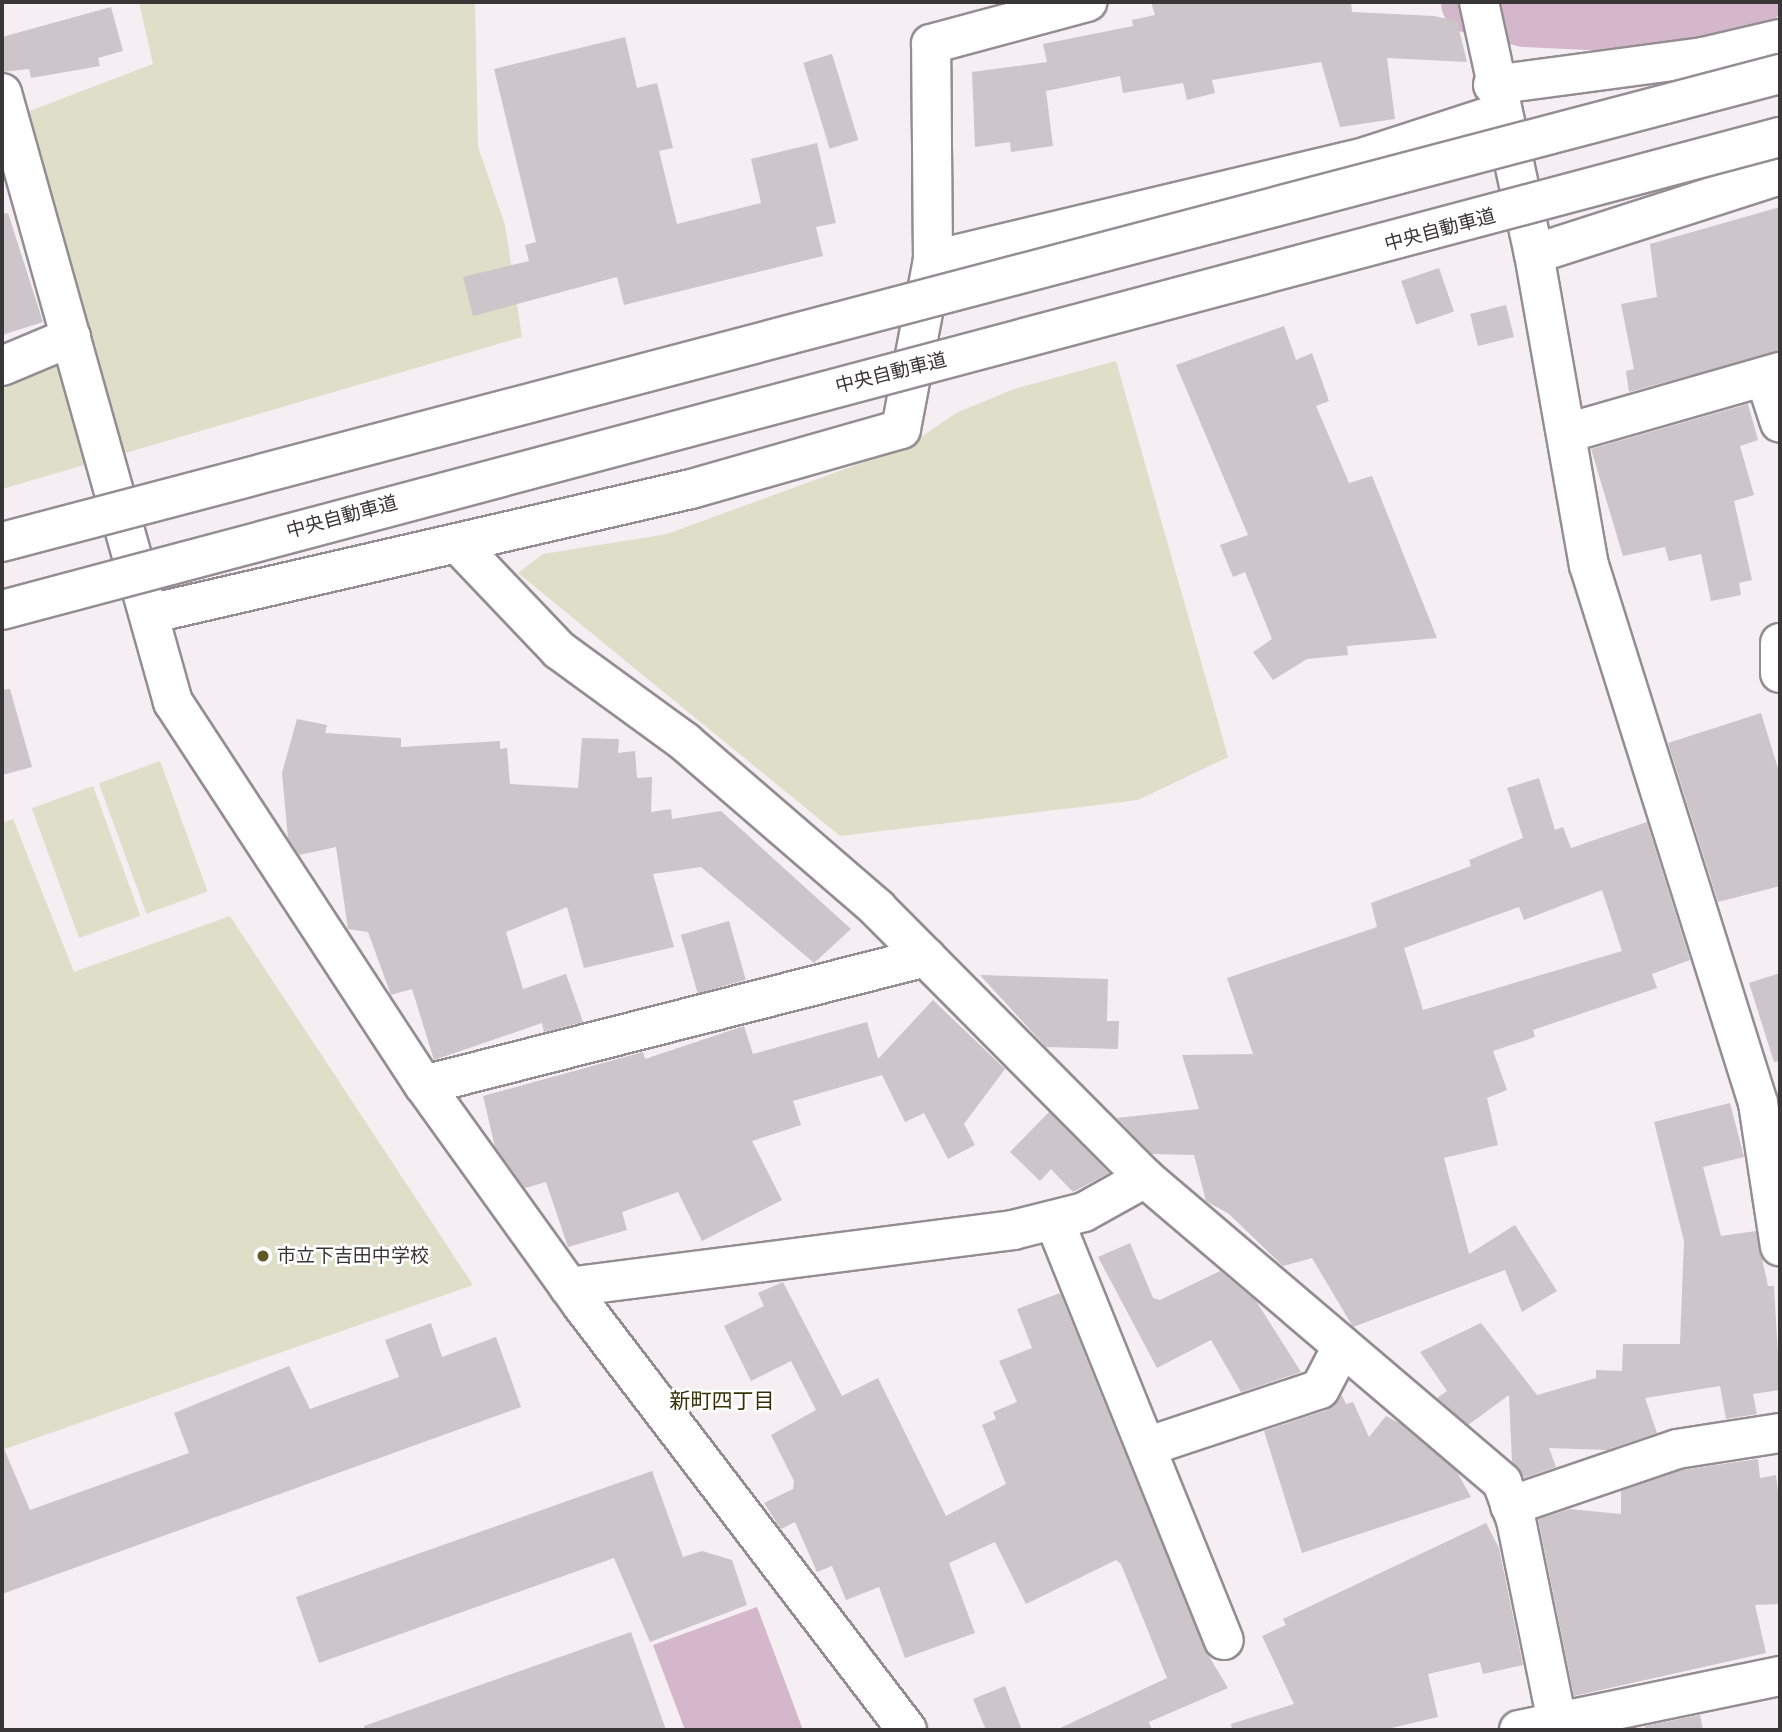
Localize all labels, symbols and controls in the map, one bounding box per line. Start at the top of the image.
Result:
street label: 中央自動車道 [1382,204,1498,256]
street label: 中央自動車道 [833,348,949,398]
street label: 中央自動車道 [284,491,400,543]
place label: 市立下吉田中学校 [277,1245,429,1267]
marker: 市立下吉田中学校 [255,1248,271,1264]
district label: 新町四丁目 [670,1388,774,1414]

